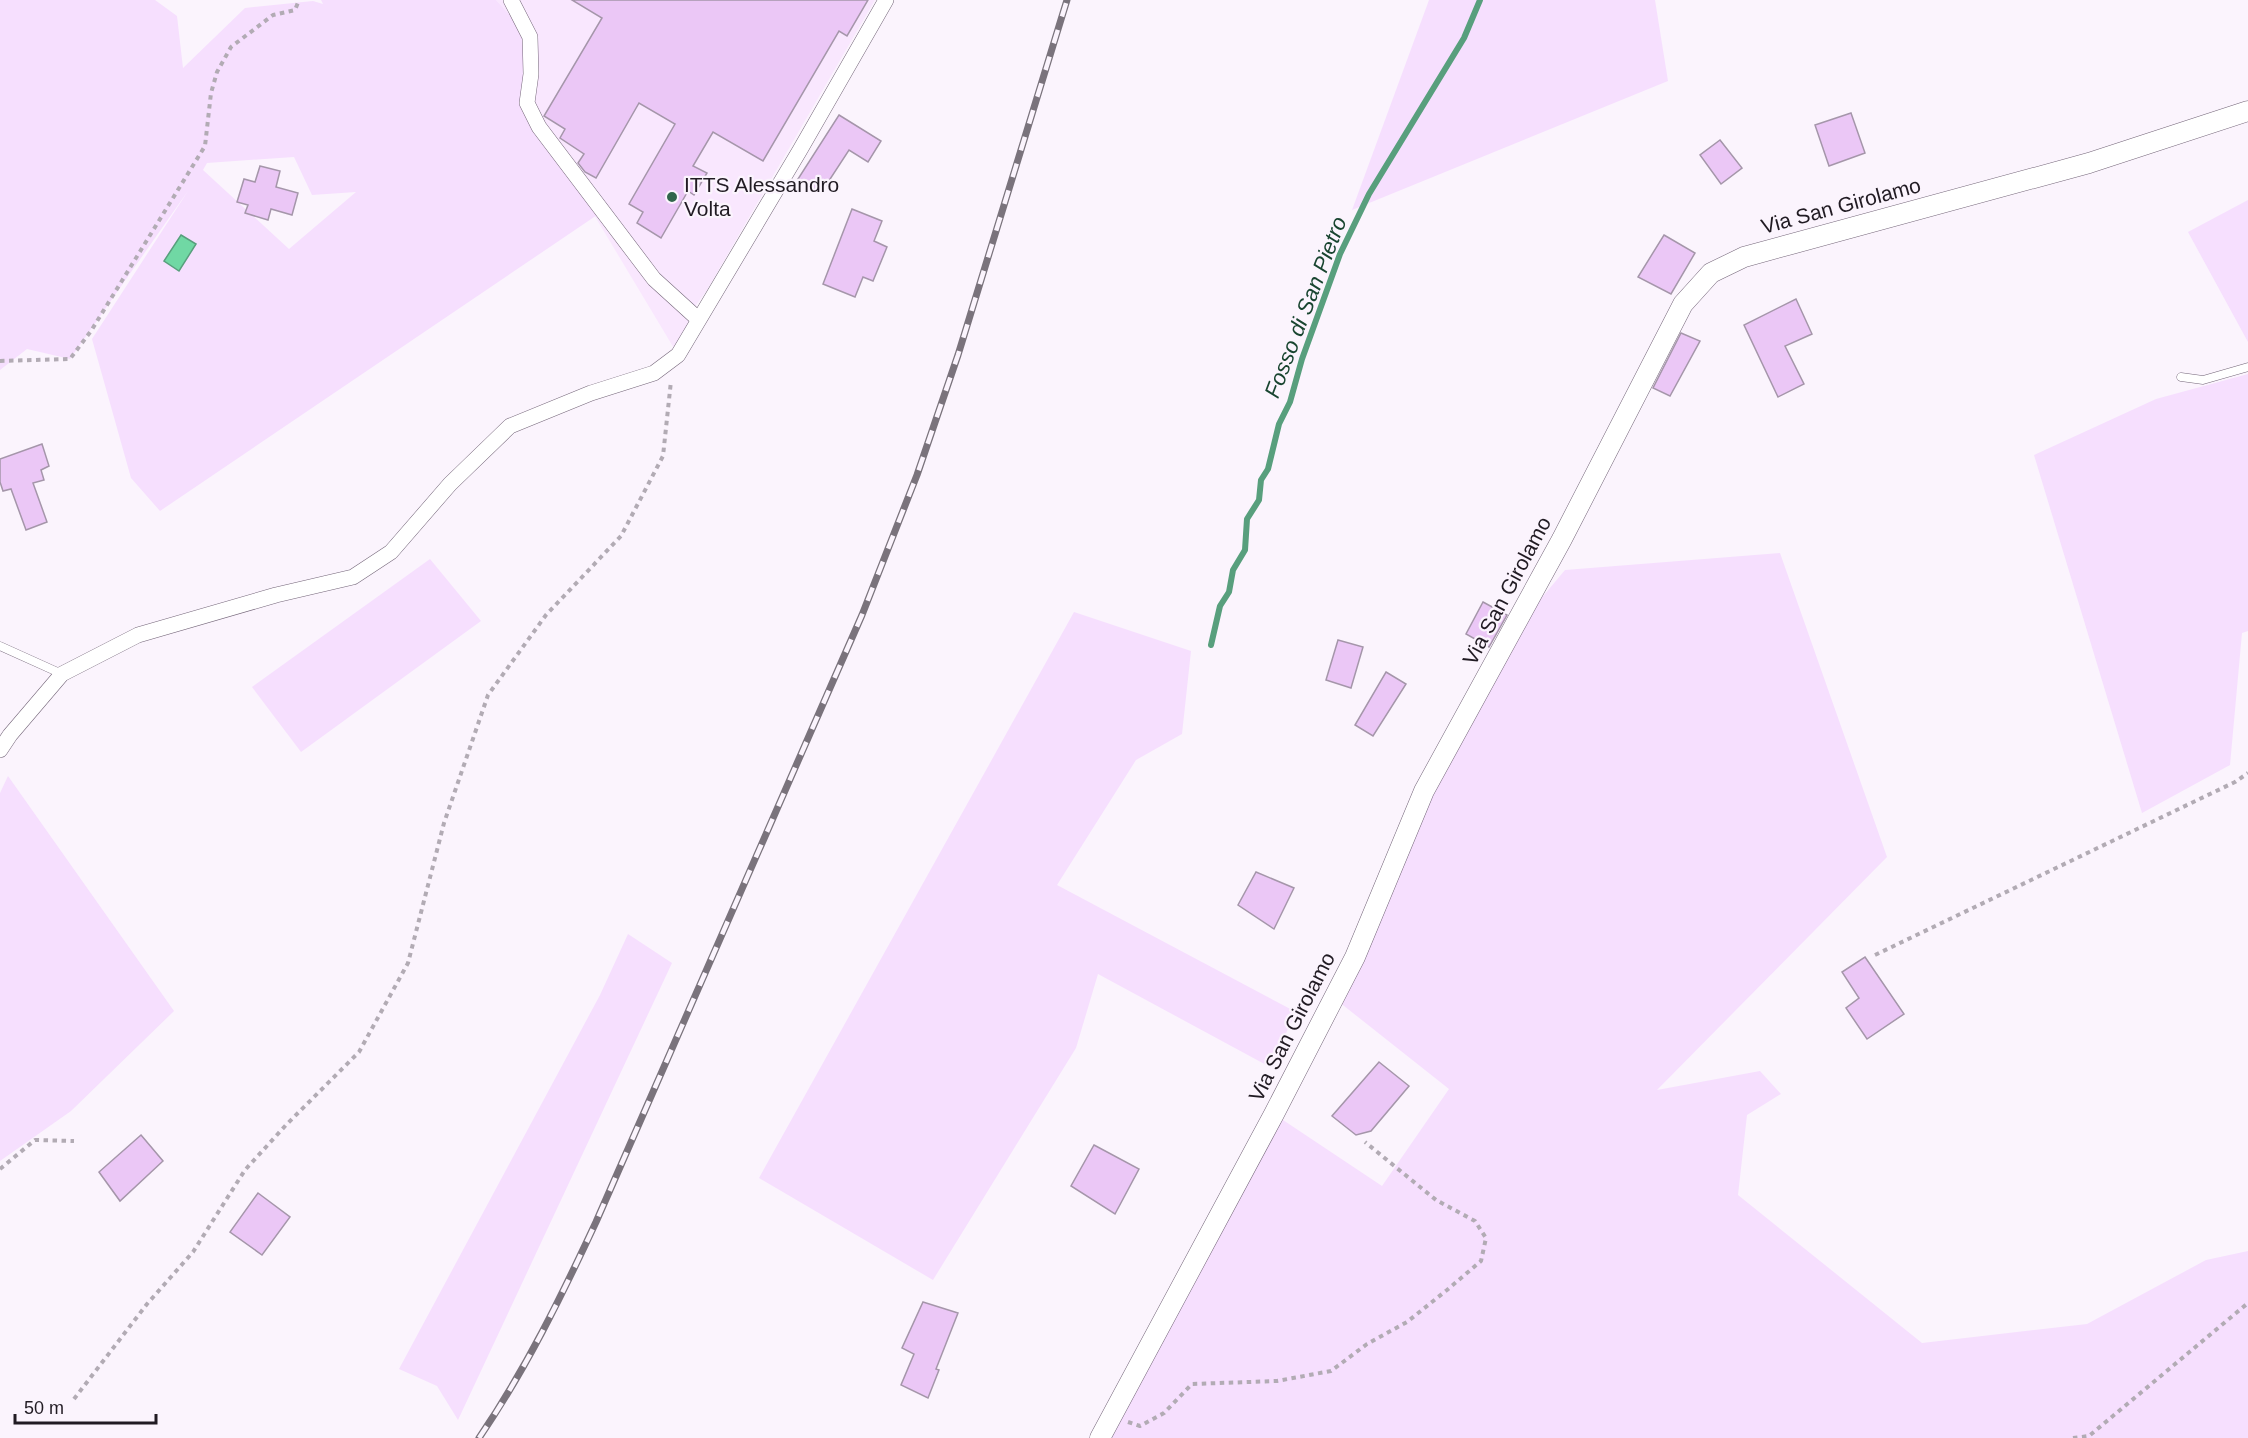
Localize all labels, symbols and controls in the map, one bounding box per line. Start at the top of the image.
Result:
place label: ITTS Alessandro Volta [684,173,839,220]
street label: Via San Girolamo [1759,173,1923,238]
marker: ITTS Alessandro Volta [665,190,679,204]
water label: Fosso di San Pietro [1259,213,1352,401]
street label: Via San Girolamo [1458,513,1555,669]
street label: Via San Girolamo [1244,948,1339,1105]
scale bar [15,1387,156,1425]
text: 50 m [24,1398,64,1418]

